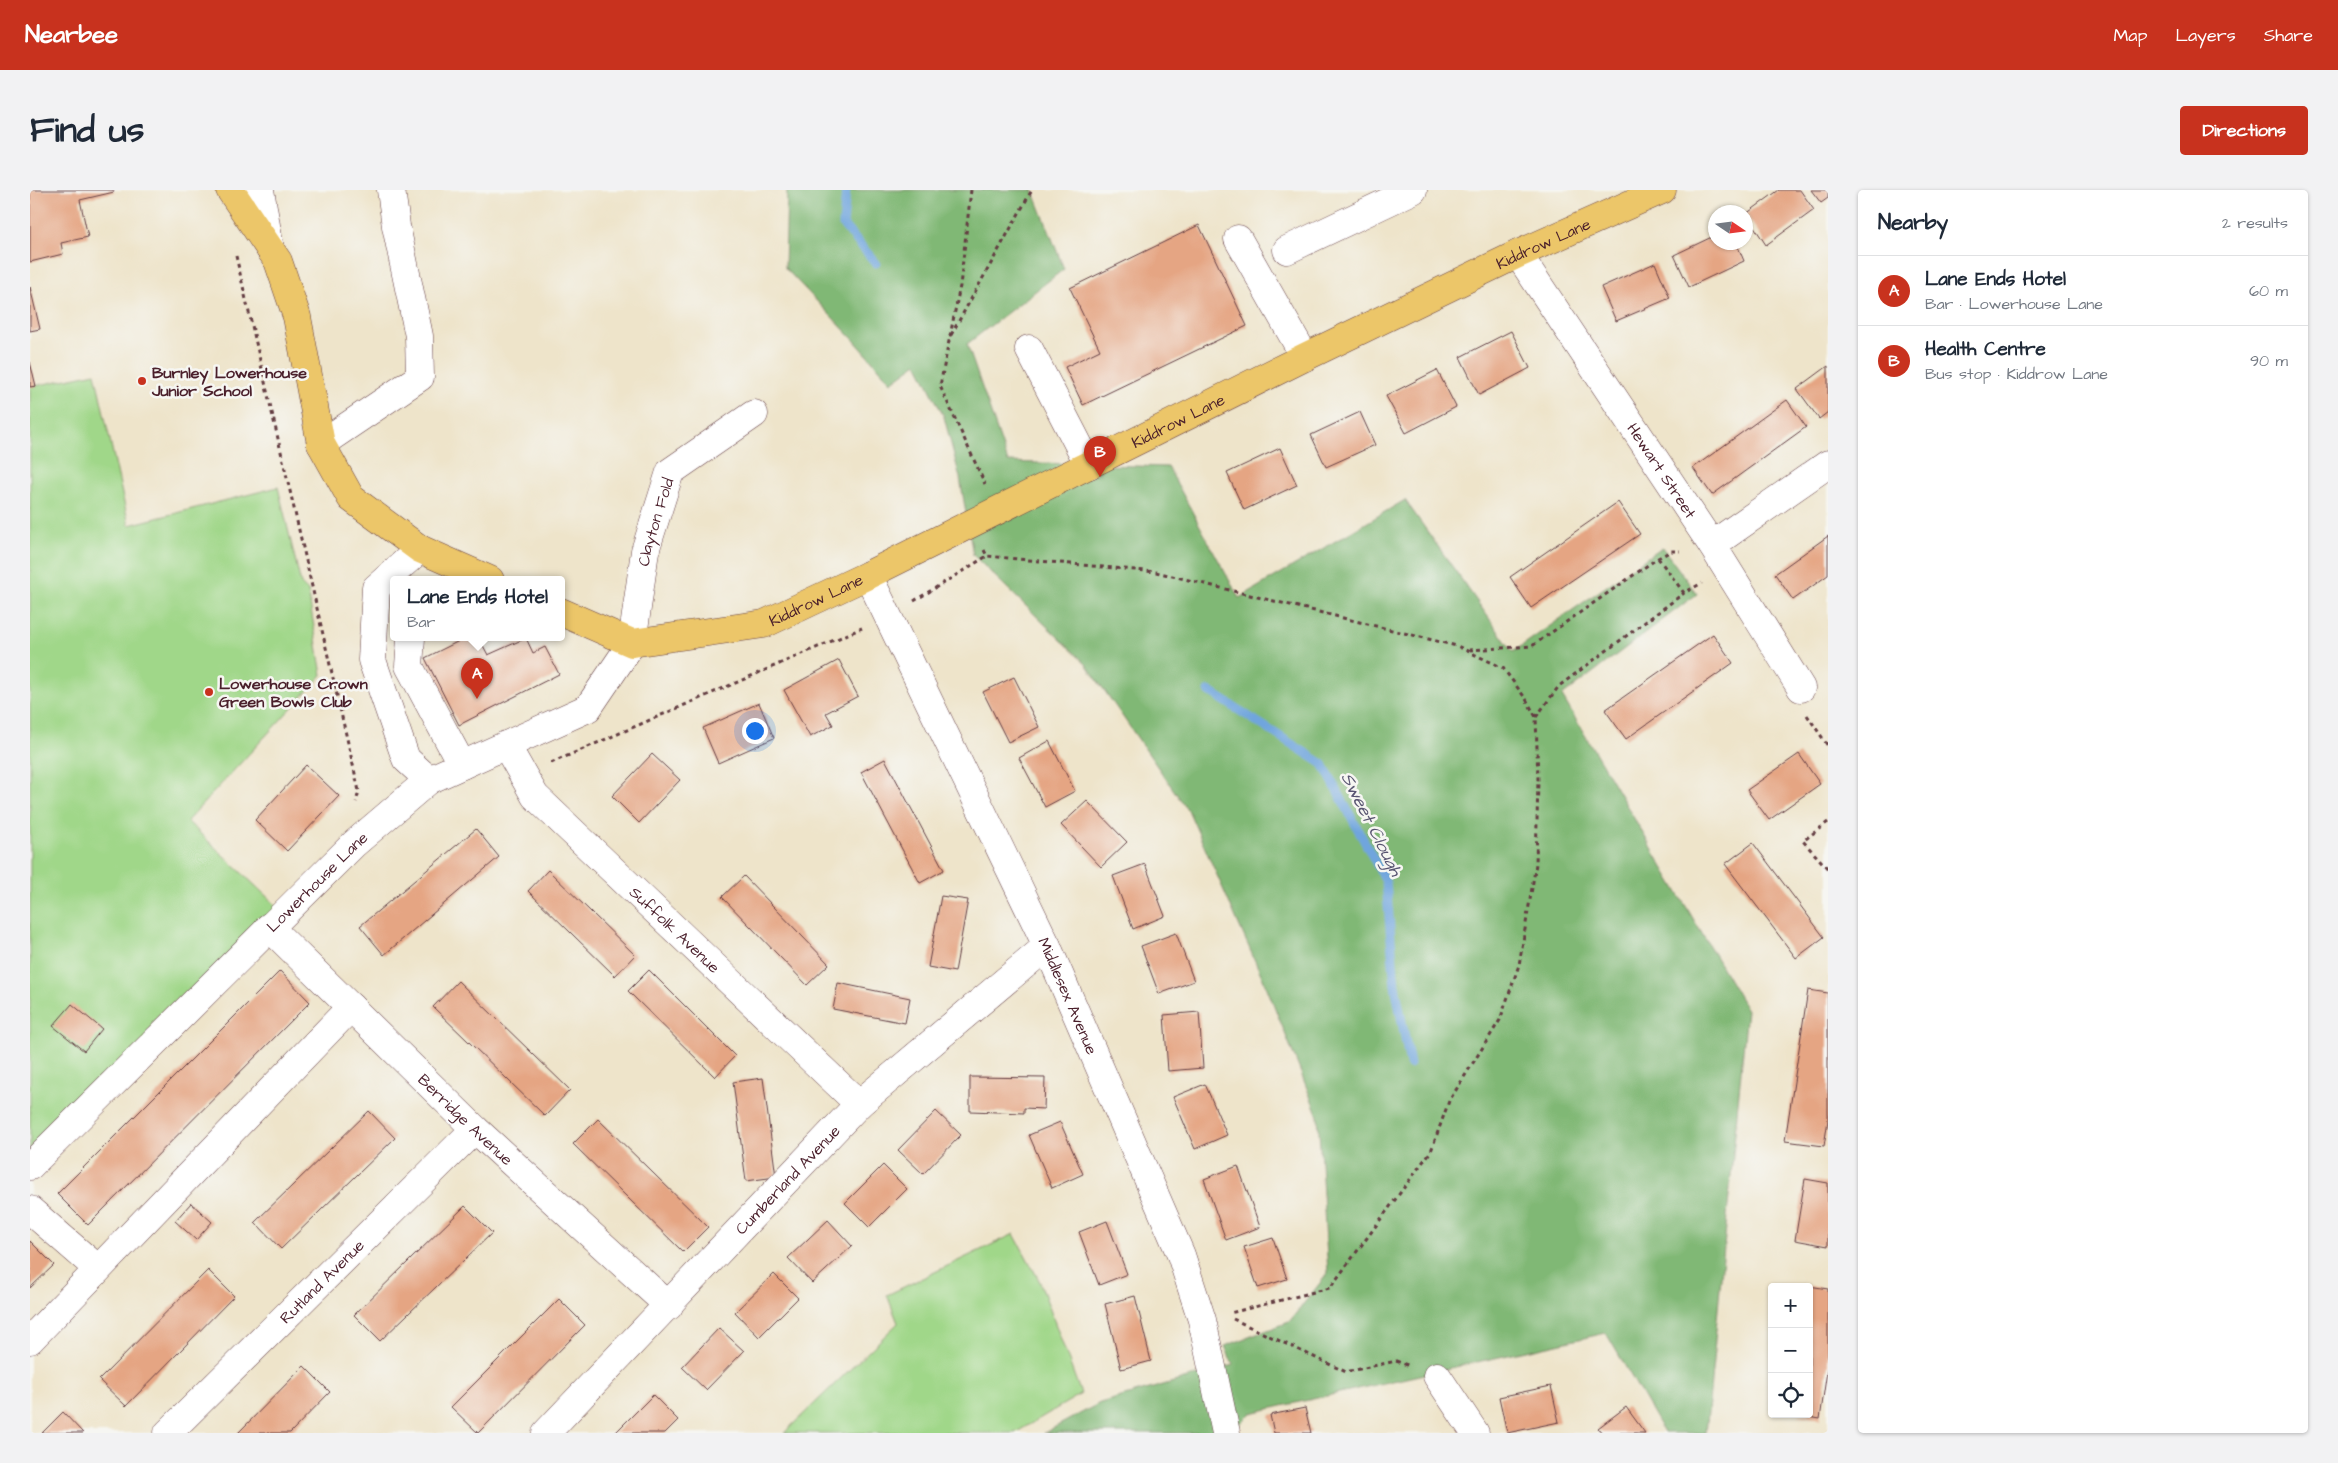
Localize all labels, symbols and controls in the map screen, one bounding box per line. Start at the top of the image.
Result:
text: Nearbee [25,18,118,52]
text: Map [2113,23,2147,48]
text: Layers [2175,23,2236,48]
text: Share [2264,23,2313,48]
text: Find us [30,106,144,155]
button: Directions [2180,106,2308,155]
north arrow [1708,205,1753,250]
text: Nearby [1878,208,1948,237]
text: 2 results [2222,212,2288,234]
street label: Kiddrow Lane [1492,213,1594,275]
text: Lane Ends Hotel [1925,266,2066,293]
text: A [1889,280,1899,302]
text: 60 m [2249,280,2288,302]
text: Bar · Lowerhouse Lane [1925,293,2103,315]
text: Health Centre [1925,336,2046,363]
text: B [1888,350,1900,372]
text: 90 m [2250,350,2288,372]
place label: Burnley Lowerhouse Junior School [151,362,307,402]
text: Bus stop · Kiddrow Lane [1925,363,2108,385]
marker: Burnley Lowerhouse Junior School [136,375,148,387]
street label: Kiddrow Lane [1128,389,1229,454]
street label: Hewart Street [1622,419,1701,523]
pin: B [1084,436,1116,477]
street label: Clayton Fold [633,475,679,568]
street label: Kiddrow Lane [766,569,867,632]
popup [390,576,565,641]
text: Lane Ends Hotel [407,584,548,611]
text: Bar [407,611,435,633]
pin: A [461,658,493,699]
place label: Lowerhouse Crown Green Bowls Club [219,673,368,713]
marker: Lowerhouse Crown Green Bowls Club [203,686,215,698]
your location [742,718,768,744]
water label: Sweet Clough [1334,768,1409,882]
street label: Lowerhouse Lane [262,827,373,937]
street label: Suffolk Avenue [624,882,725,978]
street label: Middlesex Avenue [1032,934,1103,1058]
street label: Berridge Avenue [413,1069,518,1171]
street label: Cumberland Avenue [731,1120,846,1240]
street label: Rutland Avenue [275,1235,370,1329]
map controls [1768,1283,1813,1418]
button: + [1768,1283,1813,1328]
button: − [1768,1328,1813,1373]
button: locate [1768,1373,1813,1418]

